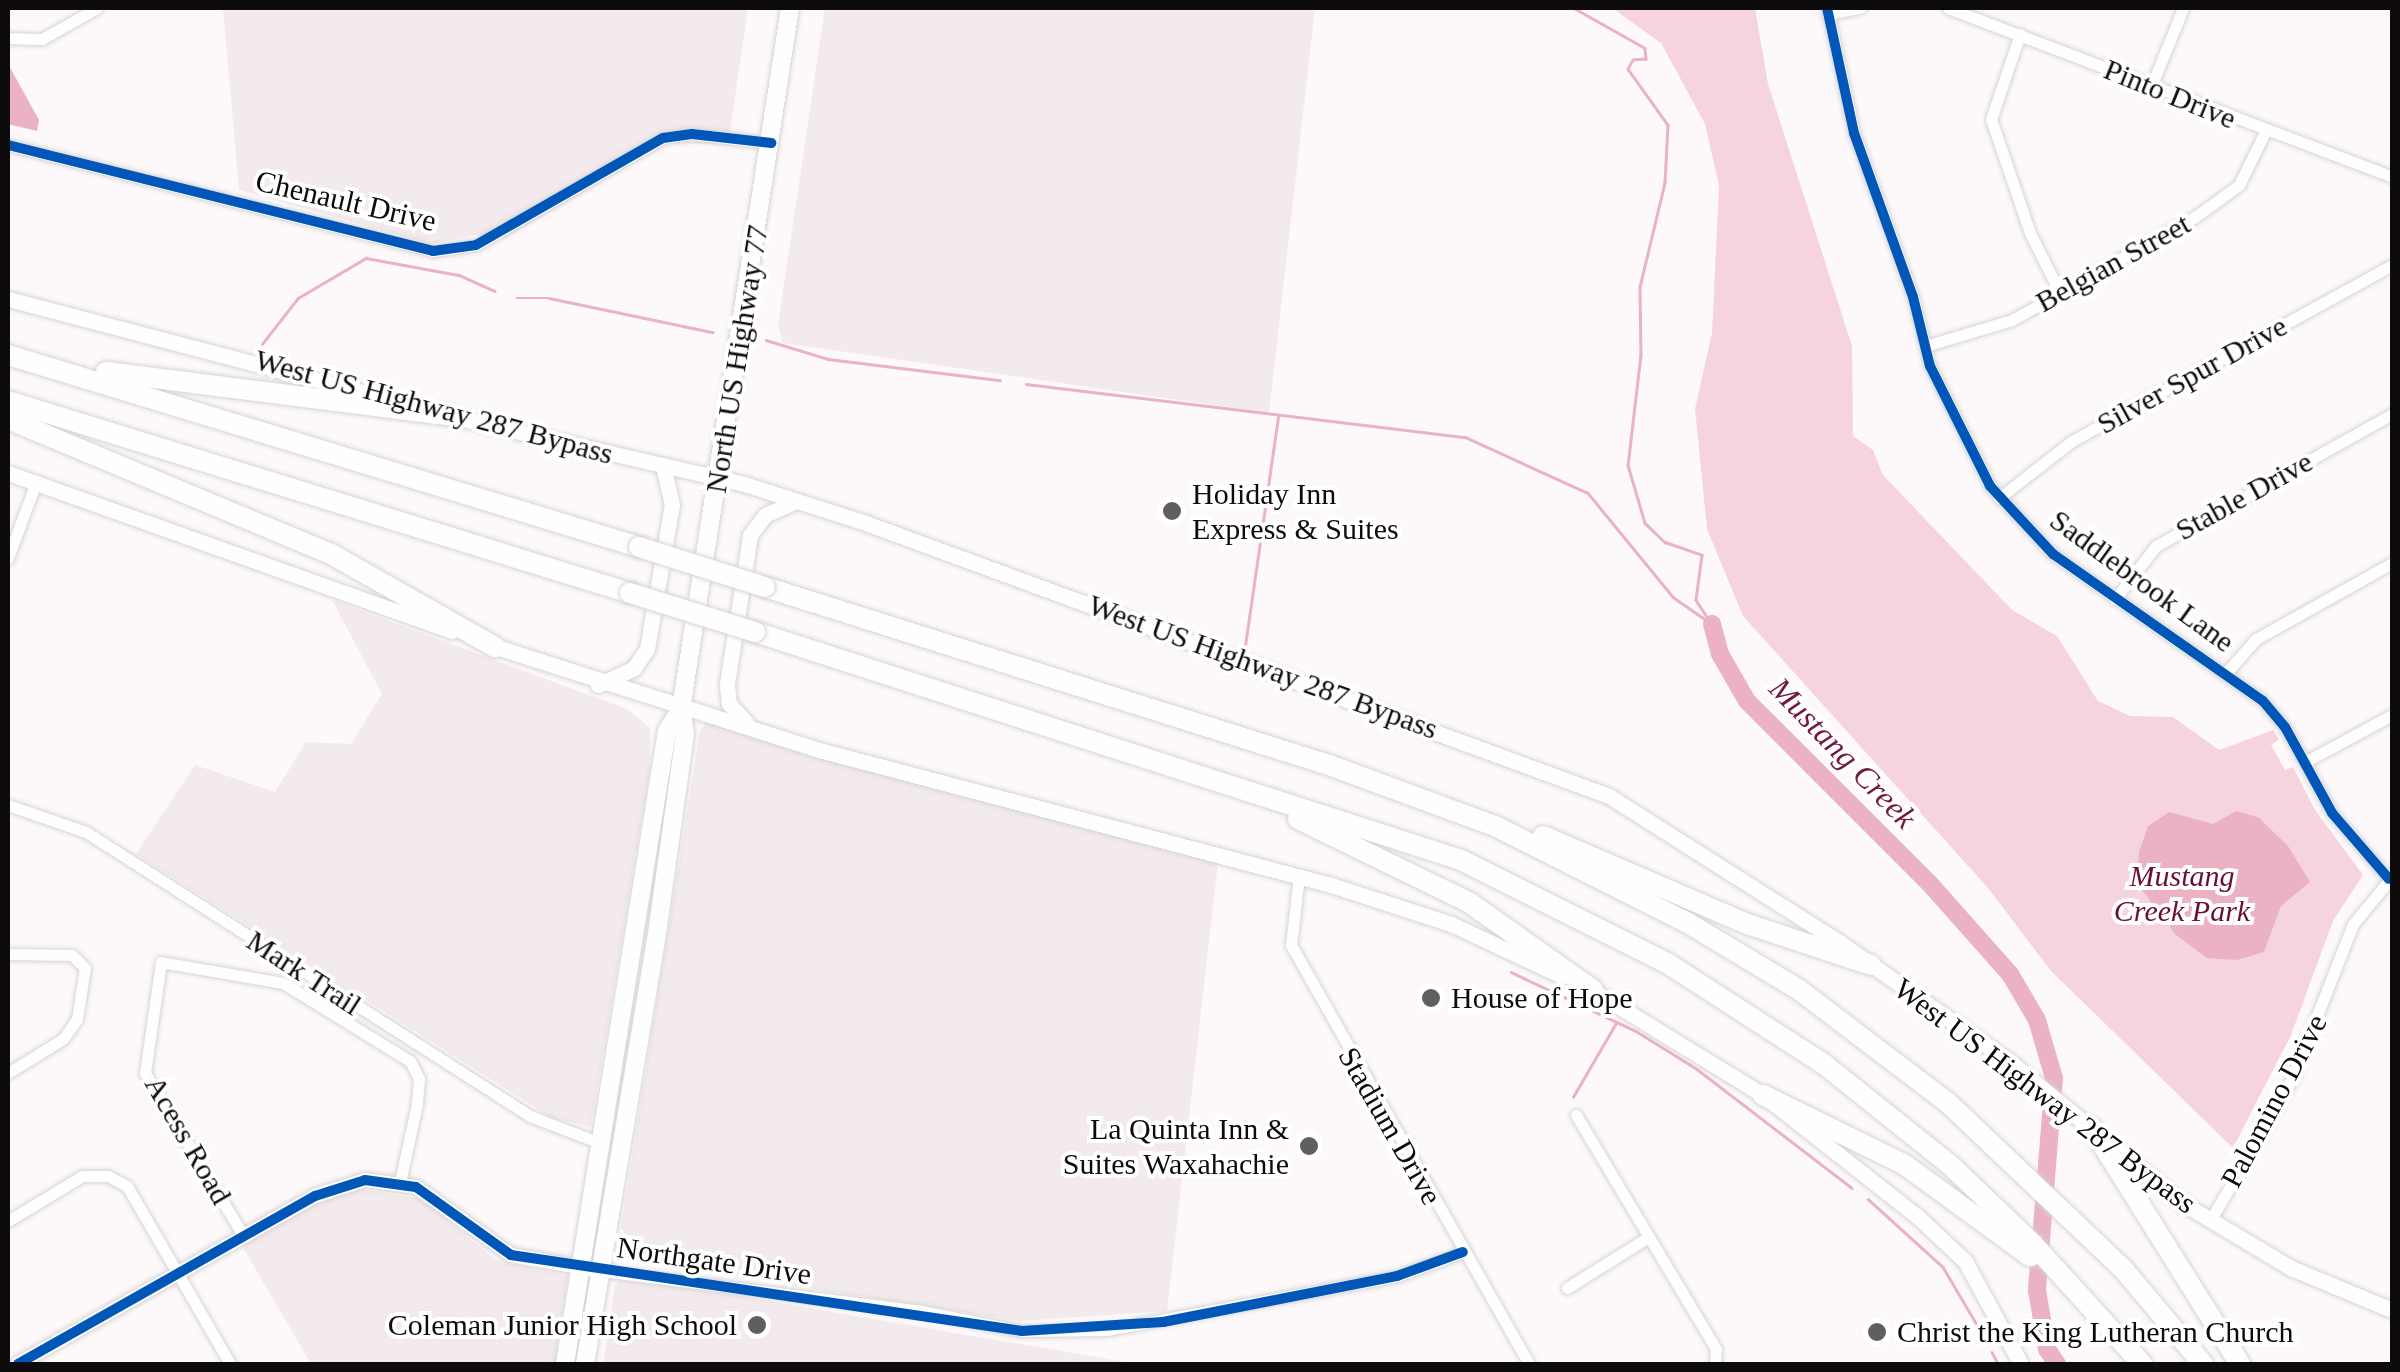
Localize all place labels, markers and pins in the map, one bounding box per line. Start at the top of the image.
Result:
place label: Holiday Inn Express & Suites [1192,476,1399,546]
marker: Holiday Inn Express & Suites [1161,500,1183,522]
place label: House of Hope [1451,980,1633,1016]
marker: House of Hope [1420,987,1442,1009]
place label: La Quinta Inn & Suites Waxahachie [1062,1111,1289,1182]
marker: La Quinta Inn & Suites Waxahachie [1298,1135,1320,1157]
place label: Coleman Junior High School [388,1307,737,1343]
marker: Coleman Junior High School [746,1314,768,1336]
place label: Christ the King Lutheran Church [1897,1314,2294,1350]
marker: Christ the King Lutheran Church [1866,1321,1888,1343]

